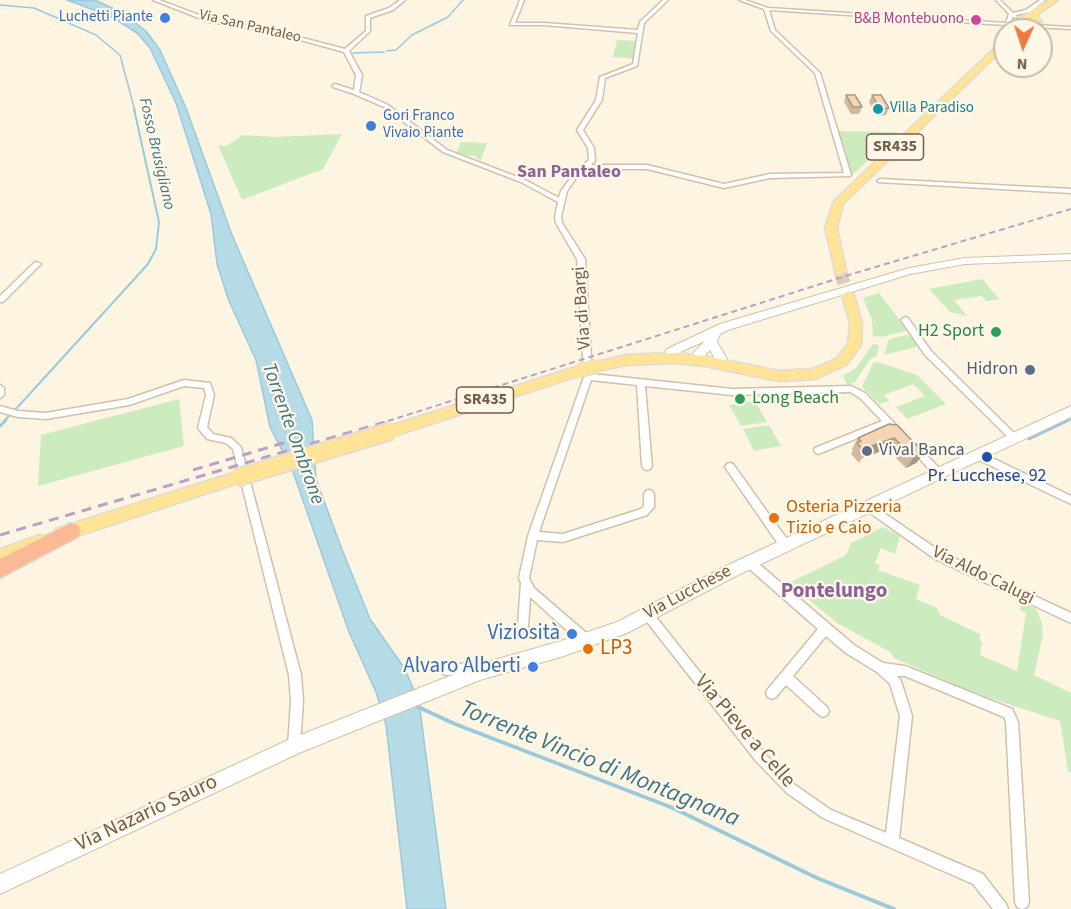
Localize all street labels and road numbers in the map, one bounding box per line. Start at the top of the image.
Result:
street label: Via San Pantaleo [197,7,303,47]
road number: SR435 [866,134,924,160]
street label: Via di Bargi [569,266,597,350]
road number: SR435 [456,387,514,413]
street label: Via Aldo Calugi [928,542,1038,610]
street label: Via Lucchese [641,561,735,625]
street label: Via Pieve a Celle [688,671,800,793]
street label: Via Nazario Sauro [72,770,222,858]

